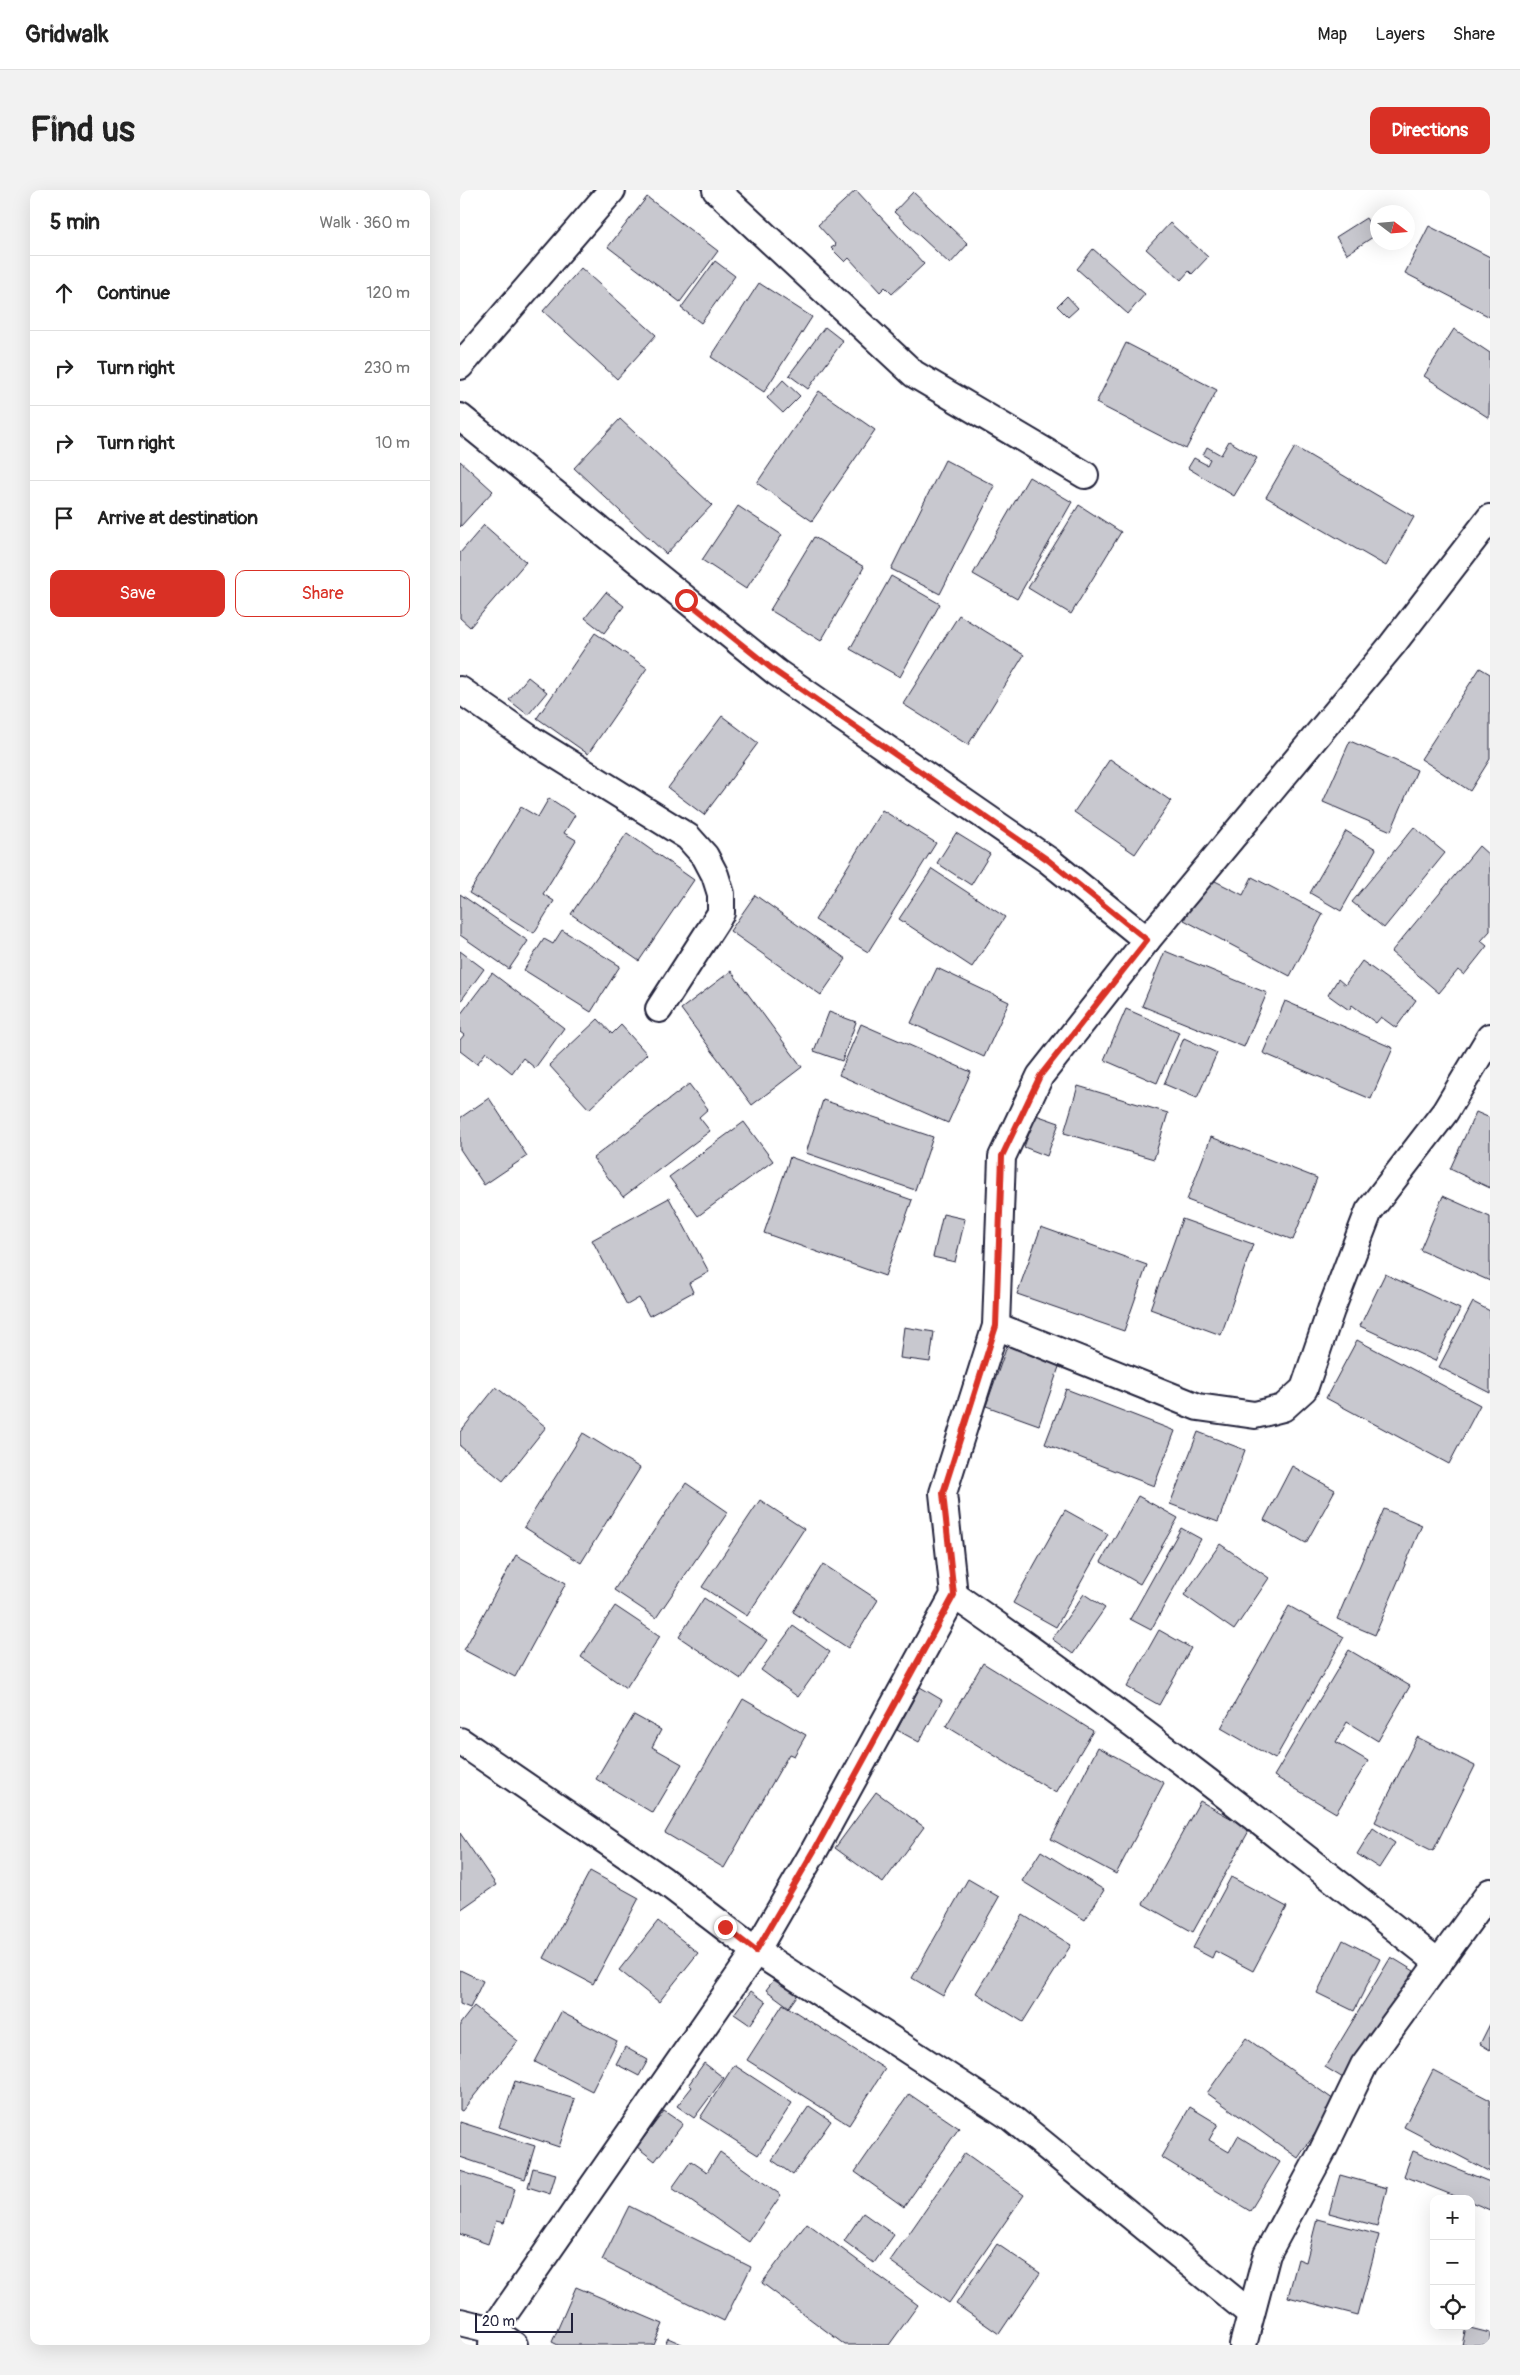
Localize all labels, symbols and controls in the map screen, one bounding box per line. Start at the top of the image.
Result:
text: Gridwalk [25,20,109,49]
text: Map [1318,23,1347,46]
text: Layers [1375,23,1425,46]
text: Share [1453,23,1495,46]
button: Directions [1370,107,1490,154]
text: Find us [30,108,135,152]
north arrow [1370,205,1415,250]
text: 5 min [50,209,100,236]
text: Walk · 360 m [319,213,410,233]
icon: ahead [50,279,78,307]
text: Continue [97,281,170,305]
text: 120 m [366,283,410,303]
icon: right [50,354,78,382]
text: Turn right [97,356,175,380]
text: 230 m [364,358,410,378]
icon: right [50,429,78,457]
text: Turn right [97,431,175,455]
text: 10 m [375,433,410,453]
icon: arrive [50,504,78,532]
text: Arrive at destination [97,506,258,530]
button: Save [50,570,225,617]
button: Share [235,570,410,617]
route start [675,589,698,612]
route end [714,1916,737,1939]
map controls [1430,2195,1475,2330]
button: + [1430,2195,1475,2240]
button: − [1430,2240,1475,2285]
button: locate [1430,2285,1475,2330]
scale bar [475,2310,572,2333]
text: 20 m [482,2313,515,2330]

